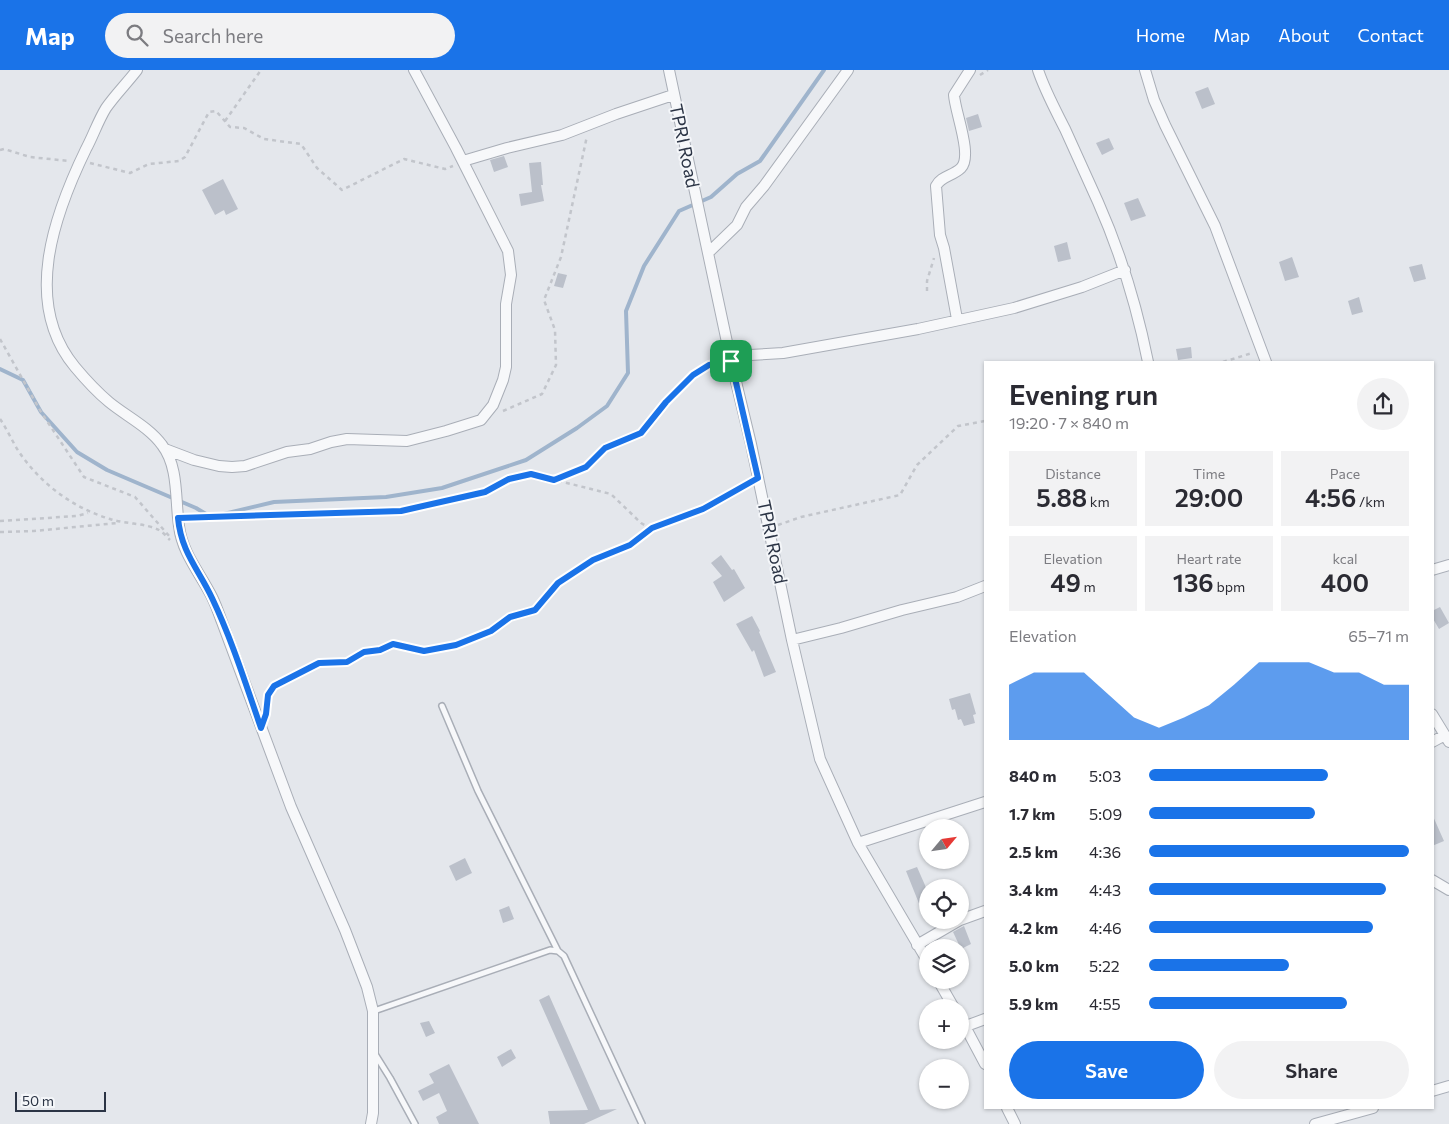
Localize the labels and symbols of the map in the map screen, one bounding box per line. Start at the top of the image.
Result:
street label: TPRI Road [665,102,705,190]
pin [710,340,752,382]
street label: TPRI Road [753,498,793,586]
north arrow [919,819,969,869]
scale bar [15,1089,106,1112]

